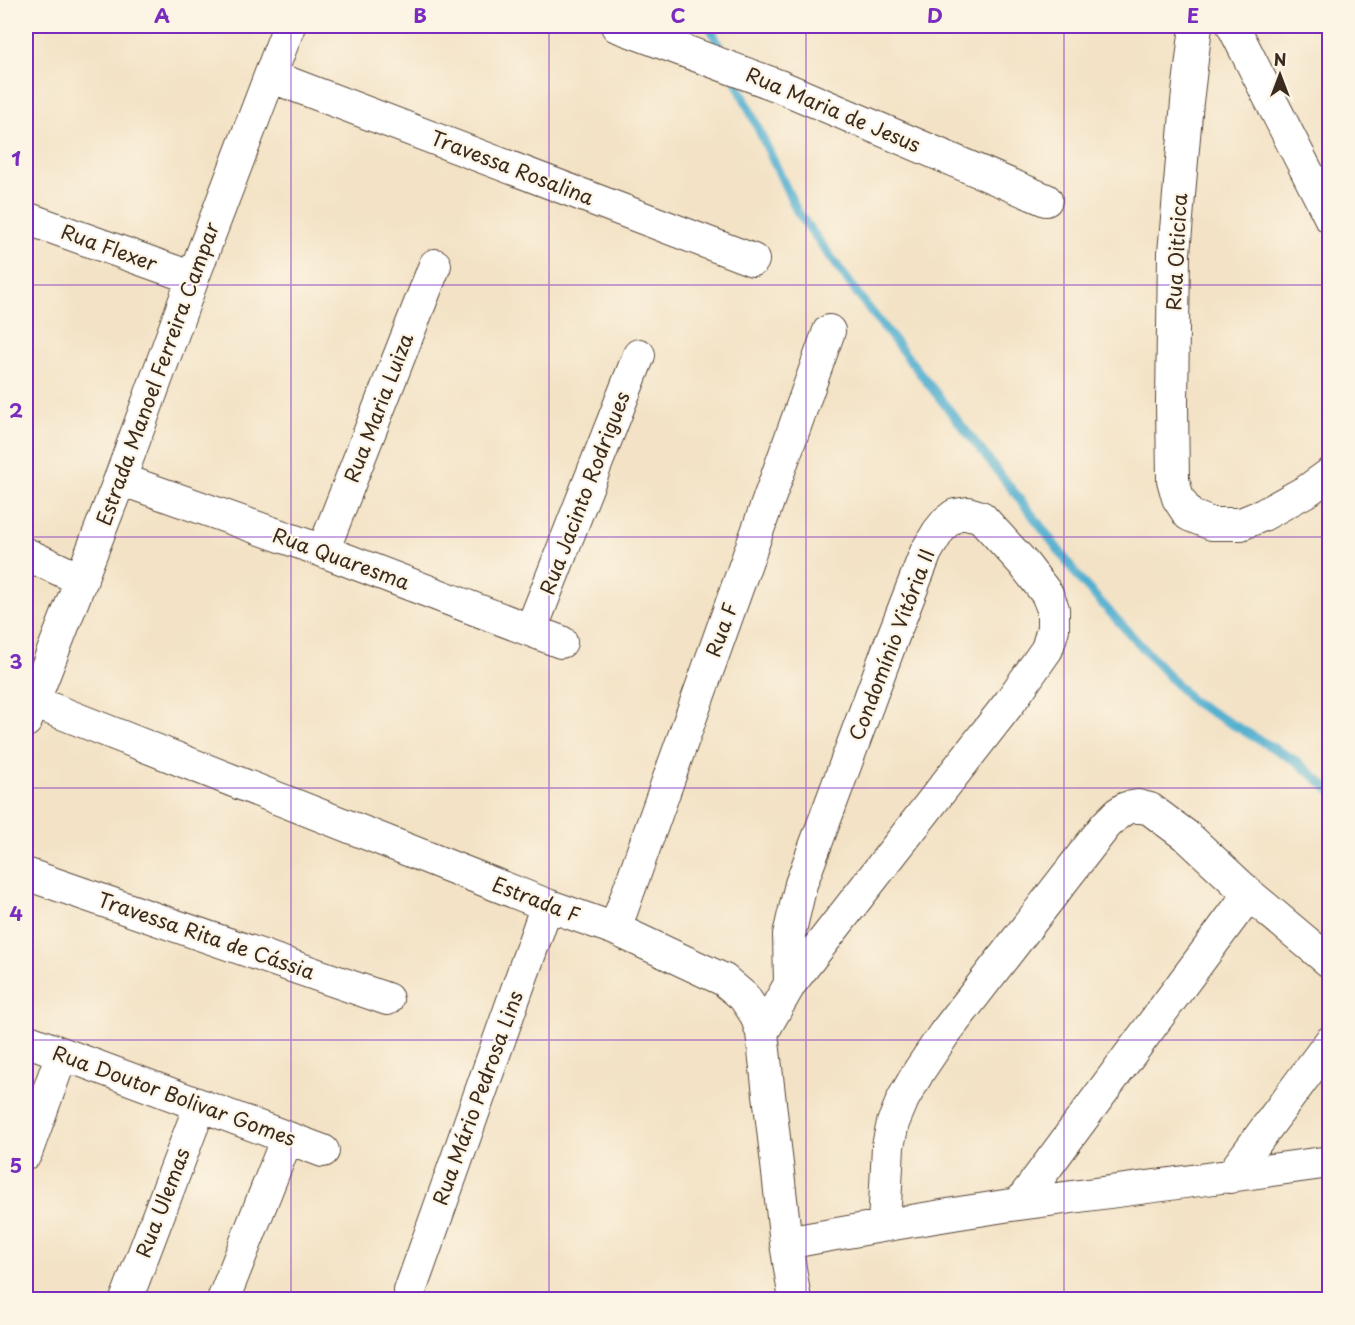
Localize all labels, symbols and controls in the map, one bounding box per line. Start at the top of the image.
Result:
text: A [154,0,170,30]
text: B [413,0,427,30]
text: C [670,0,686,30]
text: D [927,0,943,30]
text: E [1187,0,1199,30]
north arrow [1250,45,1310,105]
text: N [1274,47,1286,71]
street label: Rua Maria de Jesus [742,59,925,159]
street label: Travessa Rosalina [426,122,599,212]
text: 1 [11,143,21,173]
street label: Rua Oiticica [1158,192,1194,311]
street label: Rua Flexer [57,216,162,279]
street label: Estrada Manoel Ferreira Campar [88,218,226,530]
street label: Rua Maria Luiza [336,329,420,487]
street label: Rua Jacinto Rodrigues [531,387,637,599]
text: 2 [9,395,23,425]
street label: Rua Quaresma [269,519,415,597]
street label: Condomínio Vitória II [841,544,941,745]
street label: Rua F [697,598,745,661]
text: 3 [9,646,23,676]
street label: Estrada F [488,869,585,930]
street label: Travessa Rita de Cássia [94,884,319,986]
text: 4 [9,898,23,928]
street label: Rua Mário Pedrosa Lins [424,986,530,1209]
street label: Rua Doutor Bolivar Gomes [49,1037,300,1153]
street label: Rua Ulemas [127,1143,197,1262]
text: 5 [10,1150,22,1180]

